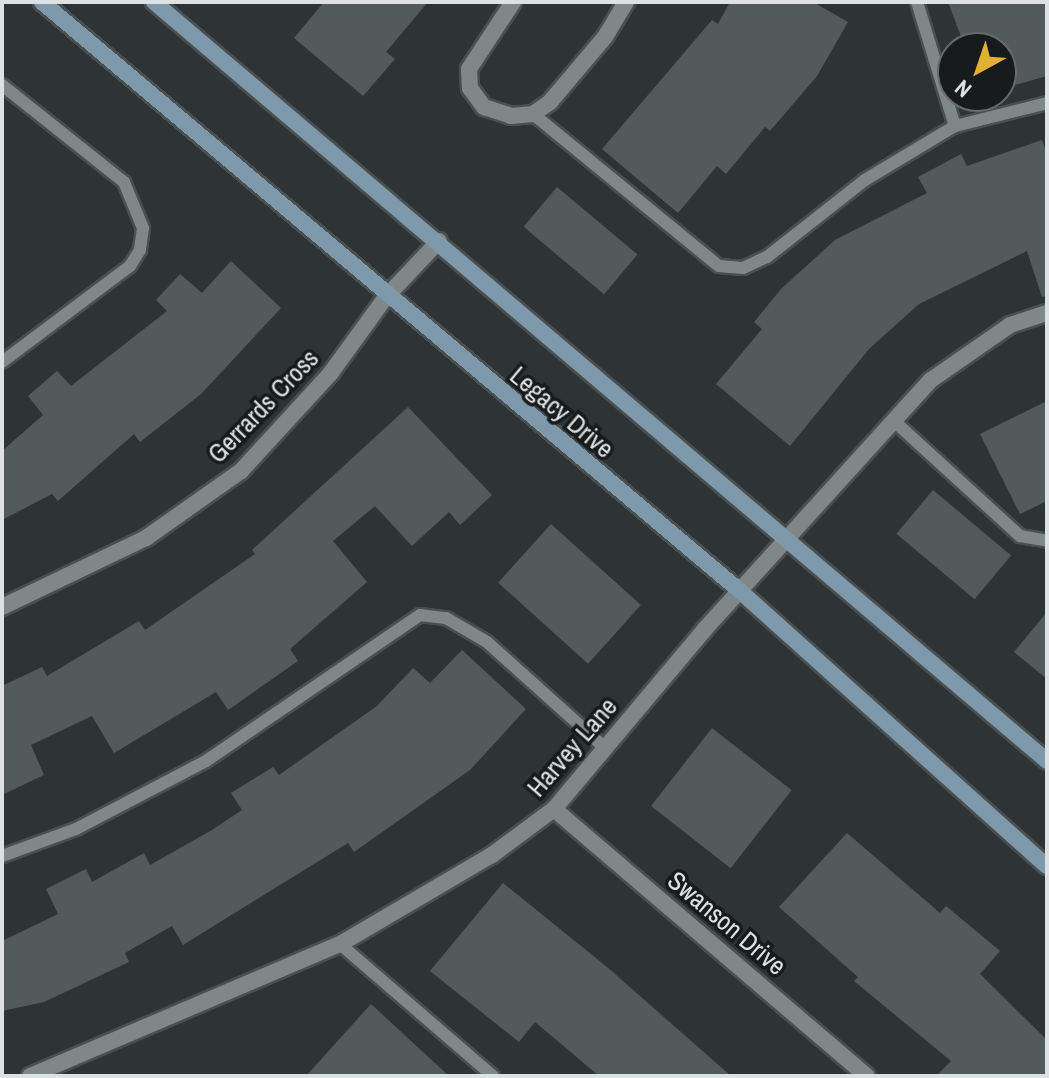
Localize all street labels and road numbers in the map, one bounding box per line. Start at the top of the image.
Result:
street label: Gerrards Cross [201,343,325,469]
street label: Legacy Drive [504,360,620,464]
street label: Harvey Lane [521,691,623,803]
street label: Swanson Drive [662,865,792,981]

